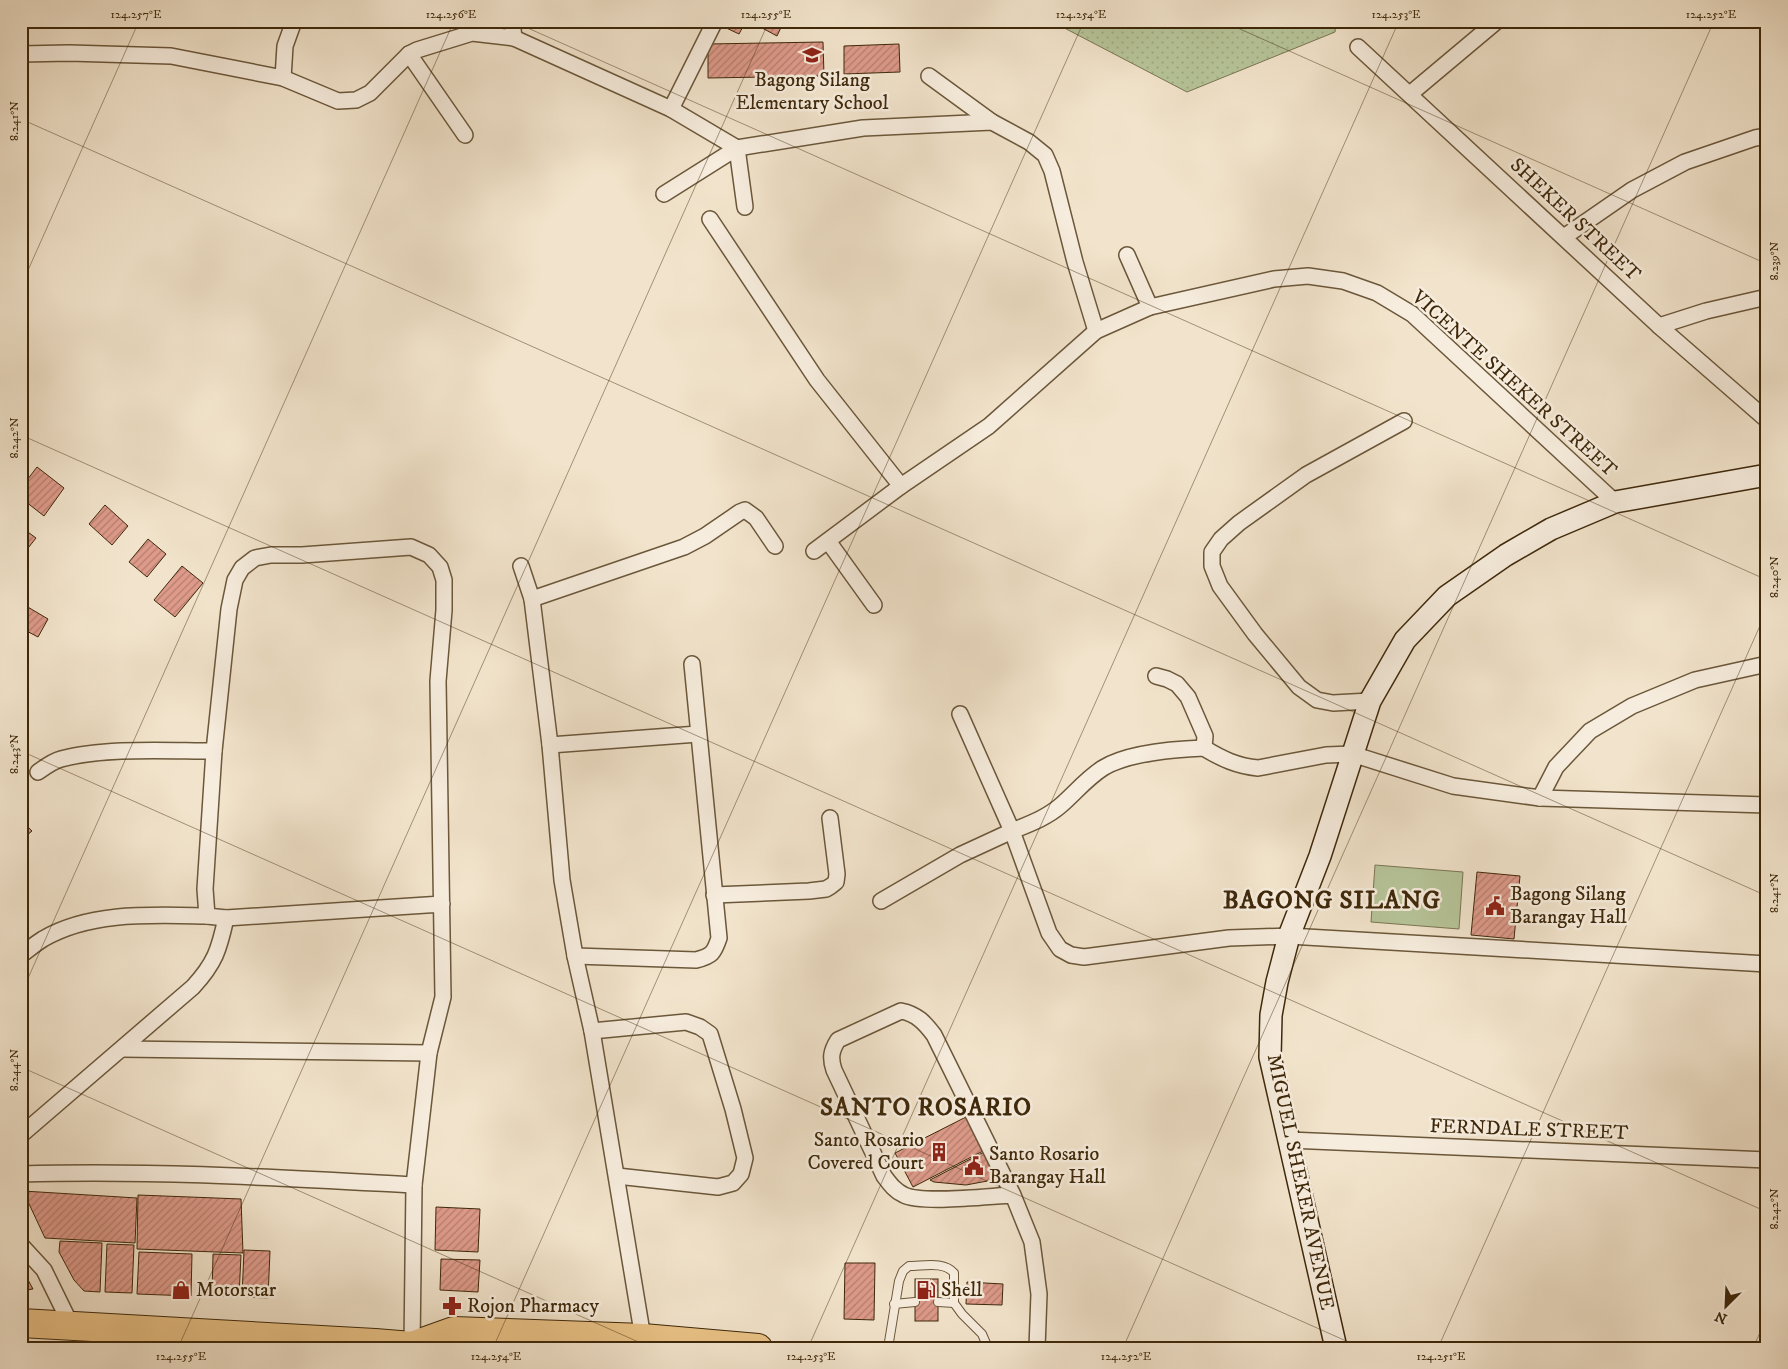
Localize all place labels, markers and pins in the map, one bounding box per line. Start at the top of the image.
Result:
school or university icon: Bagong Silang Elementary School [801,44,823,66]
place label: Bagong Silang Elementary School [736,68,889,116]
place label: Bagong Silang Barangay Hall [1510,882,1627,930]
public building icon: Bagong Silang Barangay Hall [1484,895,1506,917]
place label: Santo Rosario Covered Court [807,1128,924,1176]
building icon: Santo Rosario Covered Court [928,1141,950,1163]
place label: Santo Rosario Barangay Hall [989,1142,1106,1190]
public building icon: Santo Rosario Barangay Hall [963,1155,985,1177]
place label: Motorstar [196,1278,277,1303]
place label: Shell [941,1278,982,1303]
shop icon: Motorstar [170,1279,192,1301]
fuel station icon: Shell [915,1279,937,1301]
place label: Rojon Pharmacy [467,1294,599,1319]
pharmacy icon: Rojon Pharmacy [441,1295,463,1317]

